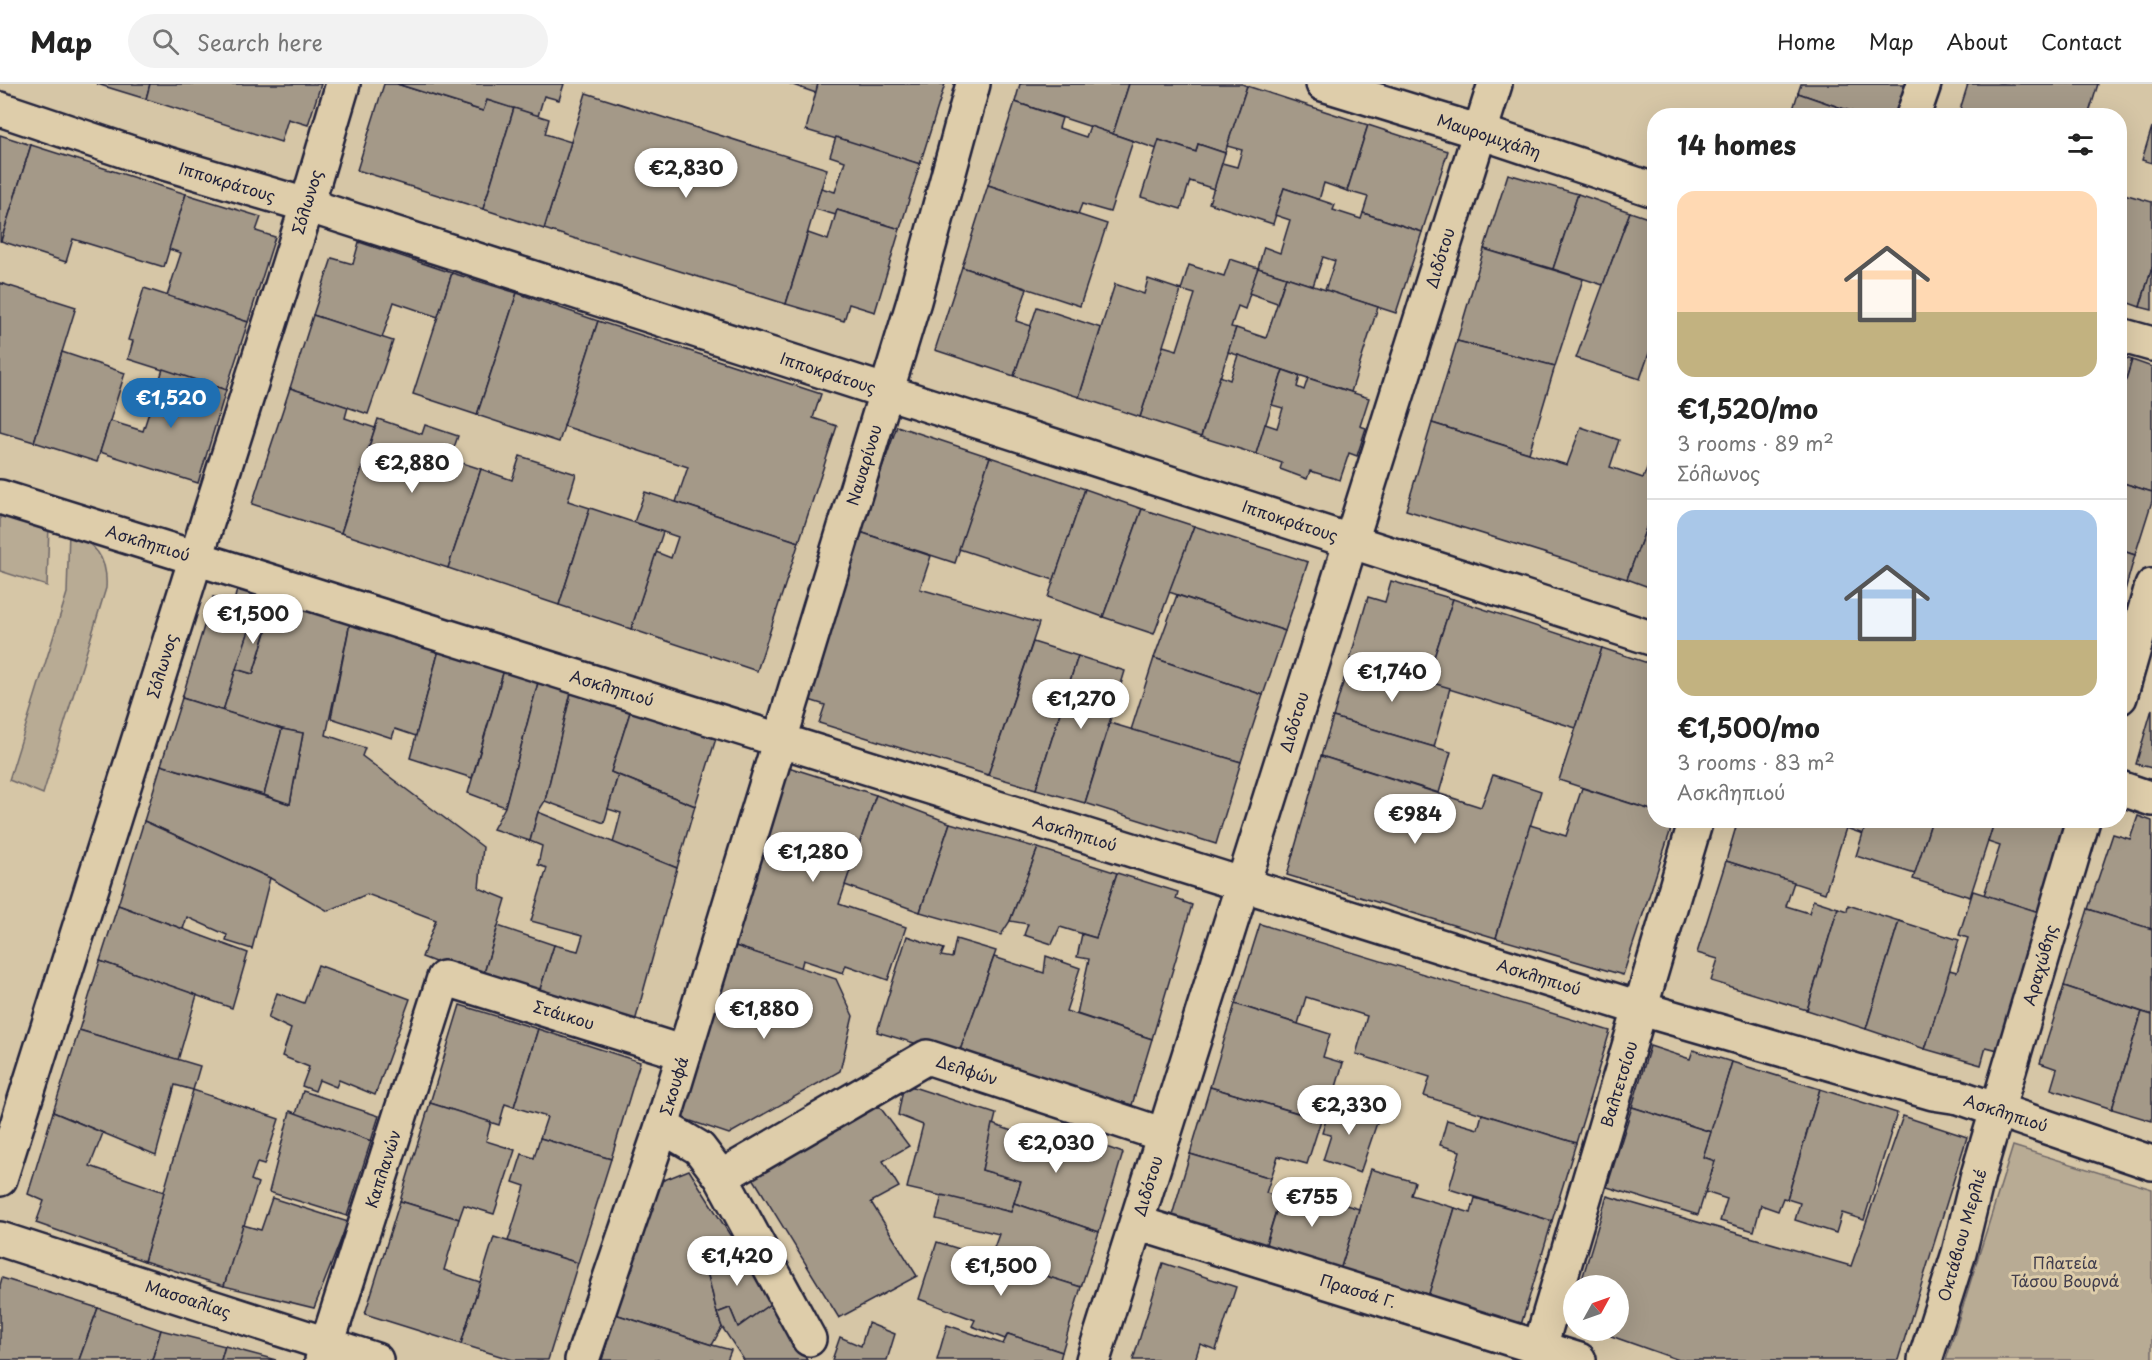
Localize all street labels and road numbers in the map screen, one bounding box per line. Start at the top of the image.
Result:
street label: Μαυρομιχάλη [1434,107,1545,163]
street label: Ιπποκράτους [176,155,279,207]
street label: Σόλωνος [285,166,327,237]
street label: Διδότου [1418,225,1460,291]
street label: Ιπποκράτους [777,345,880,399]
street label: Ναυαρίνου [839,421,887,508]
street label: Ιπποκράτους [1239,493,1342,547]
street label: Ασκληπιού [103,518,193,566]
street label: Σόλωνος [140,630,182,701]
street label: Ασκληπιού [567,663,657,711]
street label: Διδότου [1272,689,1314,755]
street label: Ασκληπιού [1030,808,1120,856]
street label: Αραχώβης [2016,921,2062,1008]
street label: Ασκληπιού [1494,952,1584,1000]
street label: Στάικου [531,993,598,1035]
street label: Βαλτετσίου [1594,1038,1642,1130]
street label: Δελφών [933,1048,1001,1090]
street label: Σκουφά [653,1053,693,1118]
street label: Ασκληπιού [1961,1087,2051,1137]
street label: Καπλανών [358,1126,406,1211]
street label: Διδότου [1126,1153,1168,1219]
street label: Οκτάβιου Μερλιέ [1931,1165,1992,1304]
street label: Πρασσά Γ. [1317,1267,1399,1313]
street label: Μασσαλίας [142,1273,234,1323]

